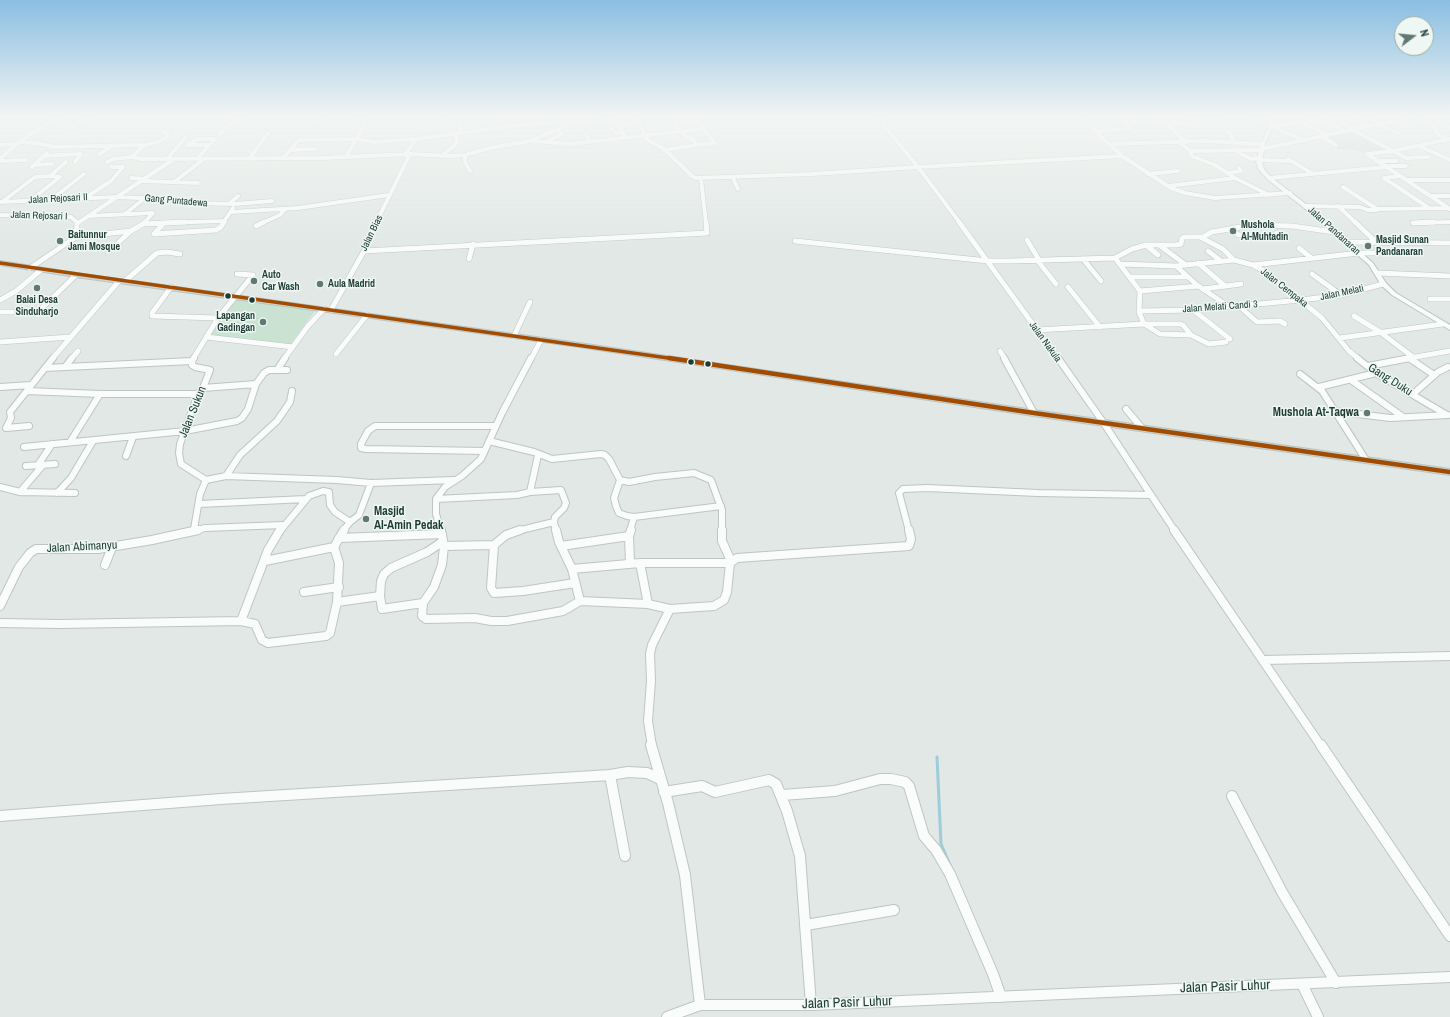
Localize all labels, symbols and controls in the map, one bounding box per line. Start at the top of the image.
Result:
north arrow [1394,16,1434,56]
text: N [1417,28,1432,38]
street label: Jalan Rejosari II [28,191,88,207]
street label: Gang Puntadewa [144,192,208,210]
street label: Jalan Pandanaran [1305,204,1363,258]
street label: Jalan Rejosari I [10,209,68,223]
street label: Jalan Bias [358,213,386,253]
place label: Mushola Al-Muhtadin [1241,219,1288,242]
marker: Mushola Al-Muhtadin [1228,226,1238,236]
place label: Baitunnur Jami Mosque [68,229,120,252]
place label: Masjid Sunan Pandanaran [1376,234,1429,258]
marker: Baitunnur Jami Mosque [55,236,65,246]
marker: Masjid Sunan Pandanaran [1363,241,1373,251]
street label: Jalan Cempaka [1258,266,1310,310]
place label: Auto Car Wash [262,269,300,292]
marker: Auto Car Wash [249,276,259,286]
place label: Aula Madrid [328,278,375,290]
marker: Aula Madrid [315,279,325,289]
marker: Balai Desa Sinduharjo [32,283,42,293]
street label: Jalan Melati [1319,283,1365,303]
unlabelled marker [223,291,233,301]
place label: Balai Desa Sinduharjo [16,294,58,318]
unlabelled marker [247,295,257,305]
street label: Jalan Melati Candi 3 [1182,298,1258,316]
place label: Lapangan Gadingan [216,310,255,334]
marker: Lapangan Gadingan [258,317,268,327]
street label: Jalan Nakula [1026,319,1064,365]
unlabelled marker [686,357,696,367]
unlabelled marker [703,359,713,369]
street label: Gang Duku [1365,361,1415,399]
street label: Jalan Sukun [176,384,210,440]
place label: Mushola At-Taqwa [1273,406,1359,420]
marker: Mushola At-Taqwa [1362,408,1372,418]
place label: Masjid Al-Amin Pedak [374,505,443,533]
marker: Masjid Al-Amin Pedak [361,514,371,524]
street label: Jalan Abimanyu [46,538,118,556]
street label: Jalan Pasir Luhur [1180,977,1270,997]
street label: Jalan Pasir Luhur [802,993,892,1013]

